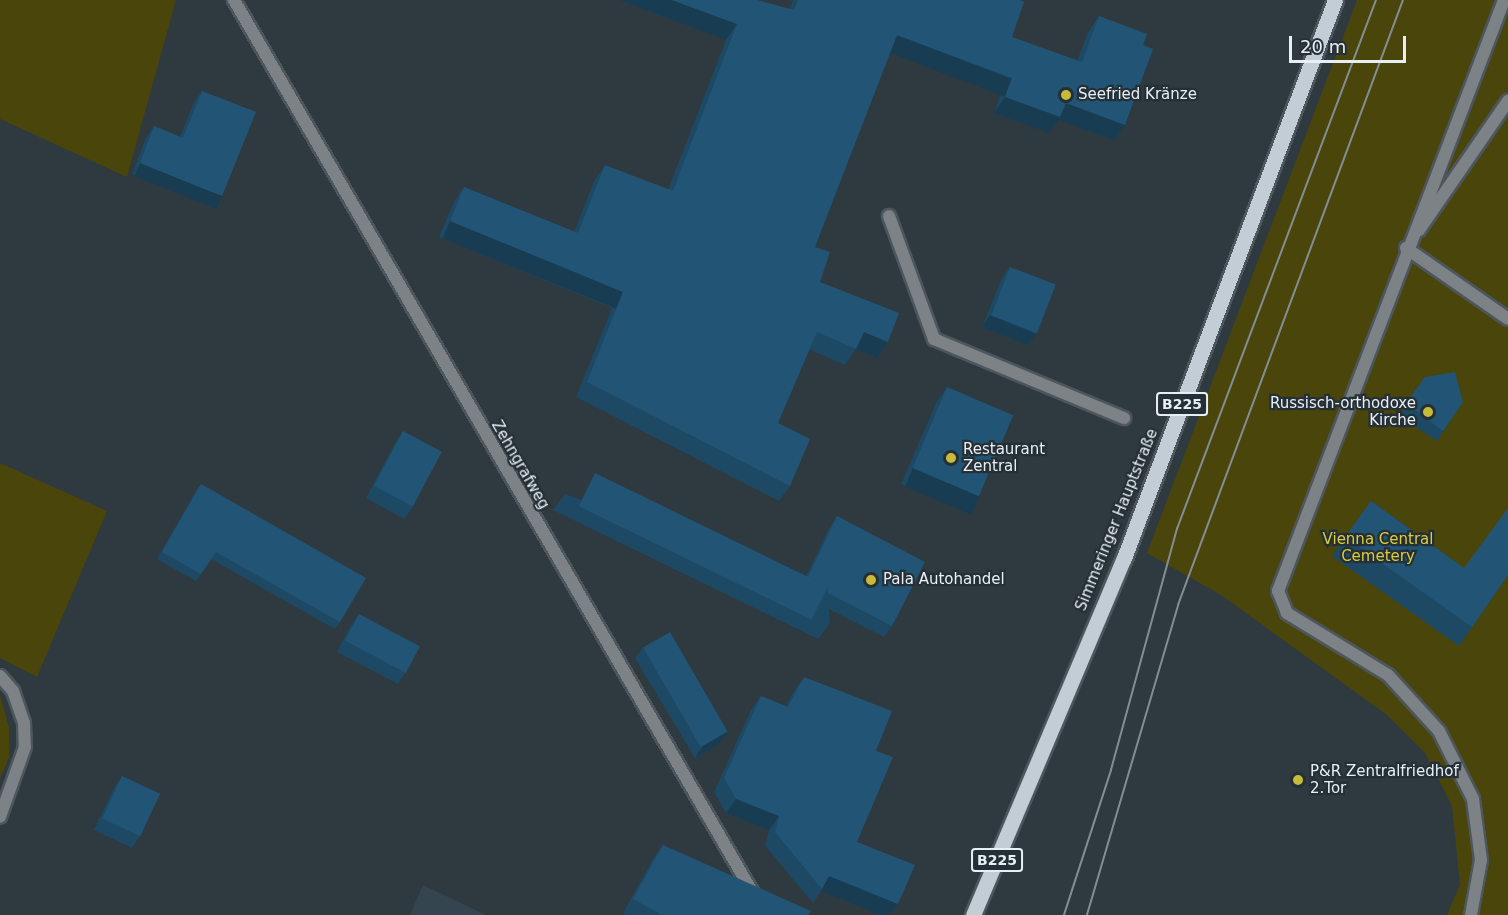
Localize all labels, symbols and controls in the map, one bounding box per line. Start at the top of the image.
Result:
scale bar [1292,24,1409,62]
text: 20 m [1300,36,1346,57]
place label: Seefried Kränze [1078,86,1197,104]
marker: Seefried Kränze [1059,88,1073,102]
road number: B225 [1155,393,1209,415]
place label: Russisch-orthodoxe Kirche [1270,394,1416,429]
marker: Russisch-orthodoxe Kirche [1421,405,1435,419]
street label: Zehngrafweg [487,417,553,513]
street label: Simmeringer Hauptstraße [1072,426,1162,614]
place label: Restaurant Zentral [963,440,1045,475]
marker: Restaurant Zentral [944,451,958,465]
park label: Vienna Central Cemetery [1323,530,1433,565]
place label: Pala Autohandel [883,571,1005,589]
marker: Pala Autohandel [864,573,878,587]
place label: P&R Zentralfriedhof 2.Tor [1310,762,1459,797]
marker: P&R Zentralfriedhof 2.Tor [1291,773,1305,787]
road number: B225 [970,849,1024,871]

